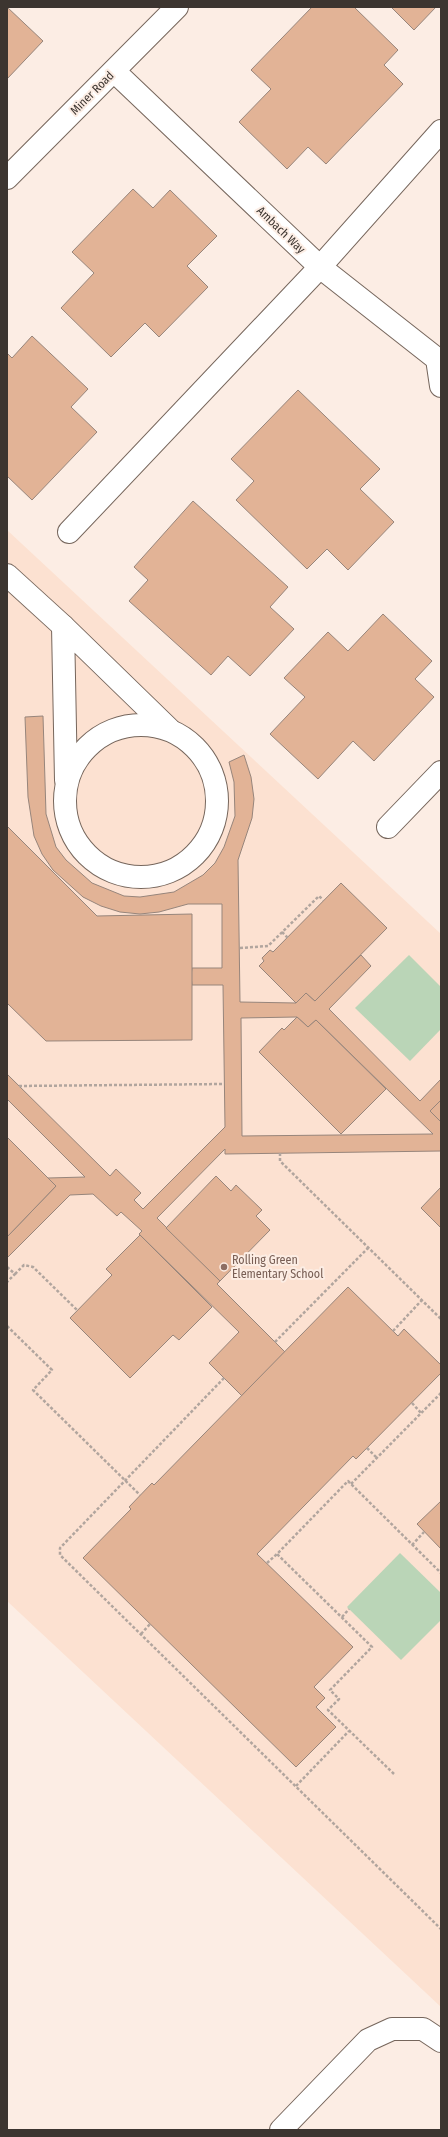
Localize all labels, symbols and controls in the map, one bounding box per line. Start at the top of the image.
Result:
street label: Miner Road [67,68,117,118]
street label: Ambach Way [254,204,308,257]
place label: Rolling Green Elementary School [232,1253,323,1281]
marker: Rolling Green Elementary School [219,1262,229,1272]

